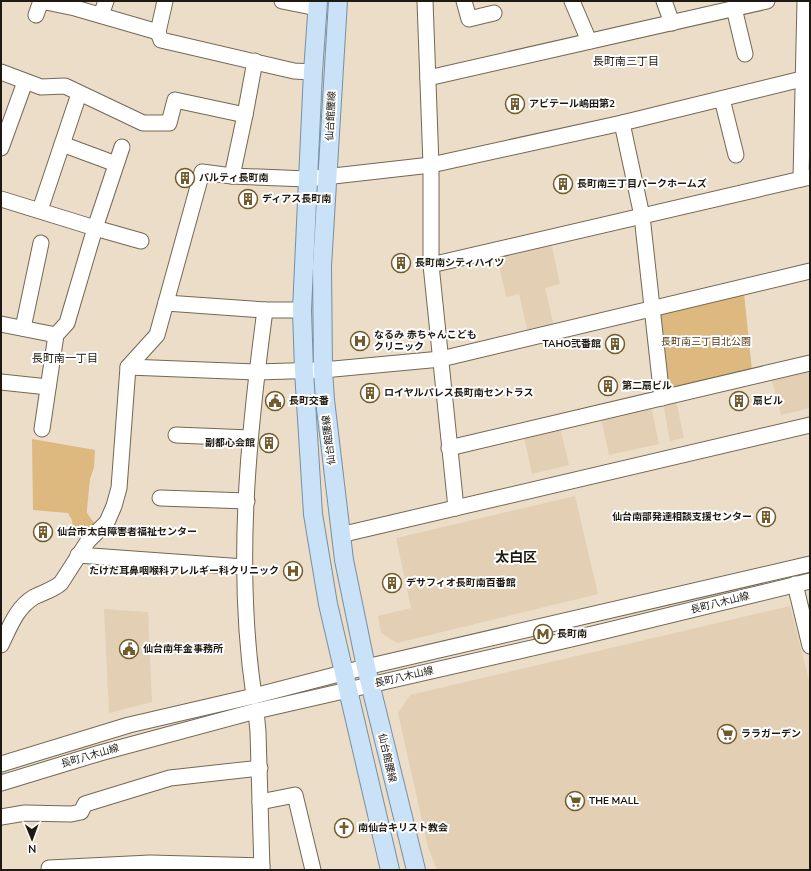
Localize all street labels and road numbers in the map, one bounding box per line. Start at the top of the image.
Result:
street label: 仙台館腰線 [323,91,339,141]
street label: 仙台館腰線 [319,414,339,466]
street label: 長町八木山線 [689,589,751,617]
street label: 長町八木山線 [373,663,435,691]
street label: 仙台館腰線 [375,732,399,784]
street label: 長町八木山線 [59,741,121,771]

